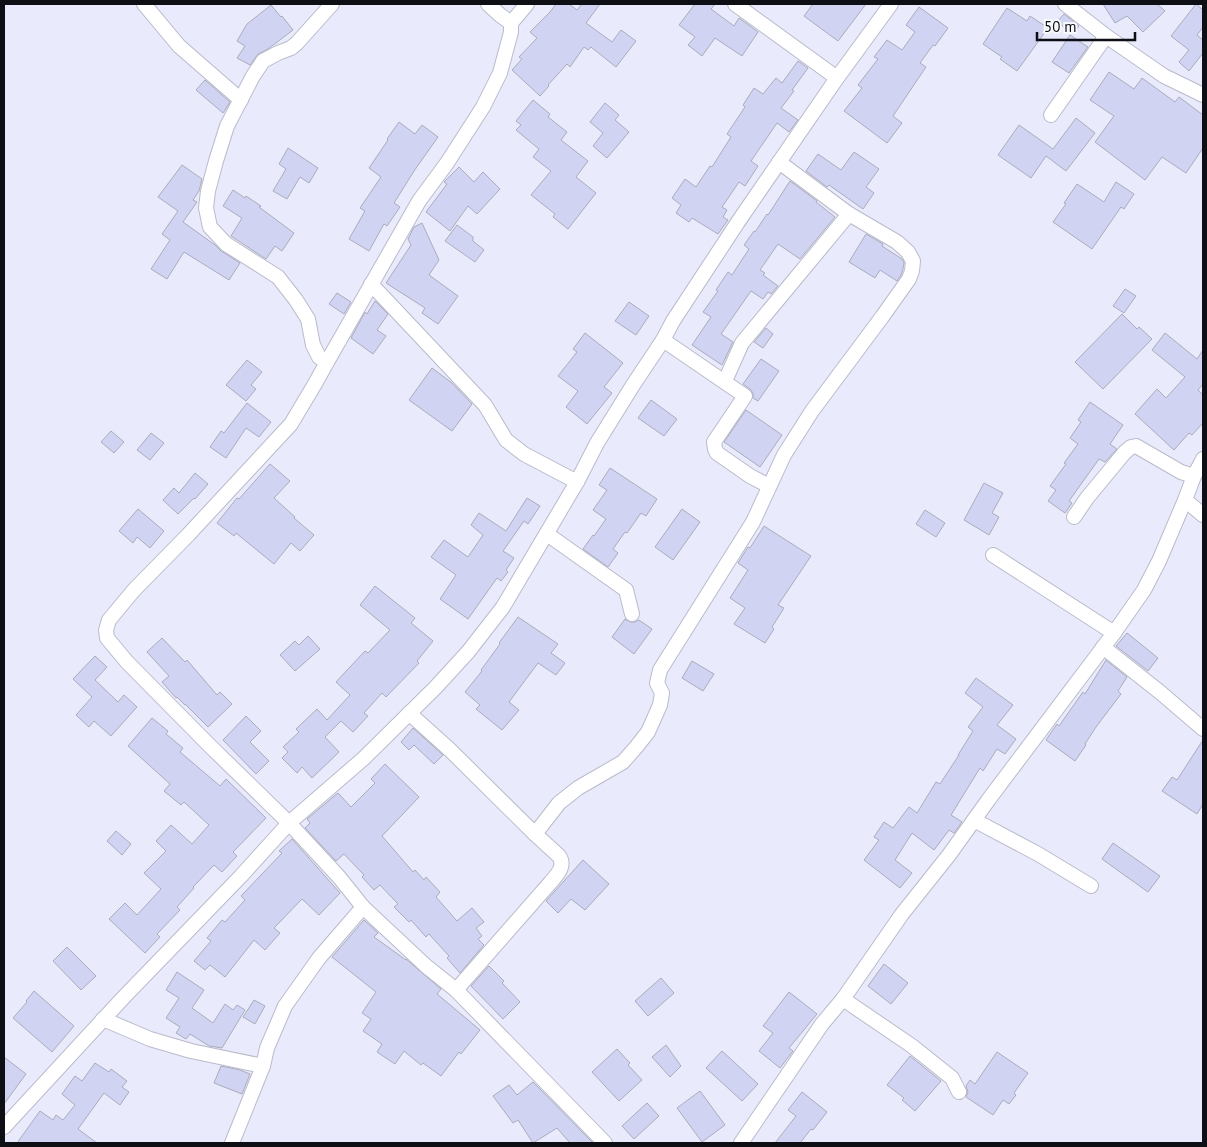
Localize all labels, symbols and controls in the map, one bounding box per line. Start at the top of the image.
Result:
scale bar [1037,10,1134,42]
text: 50 m [1044,17,1077,36]

